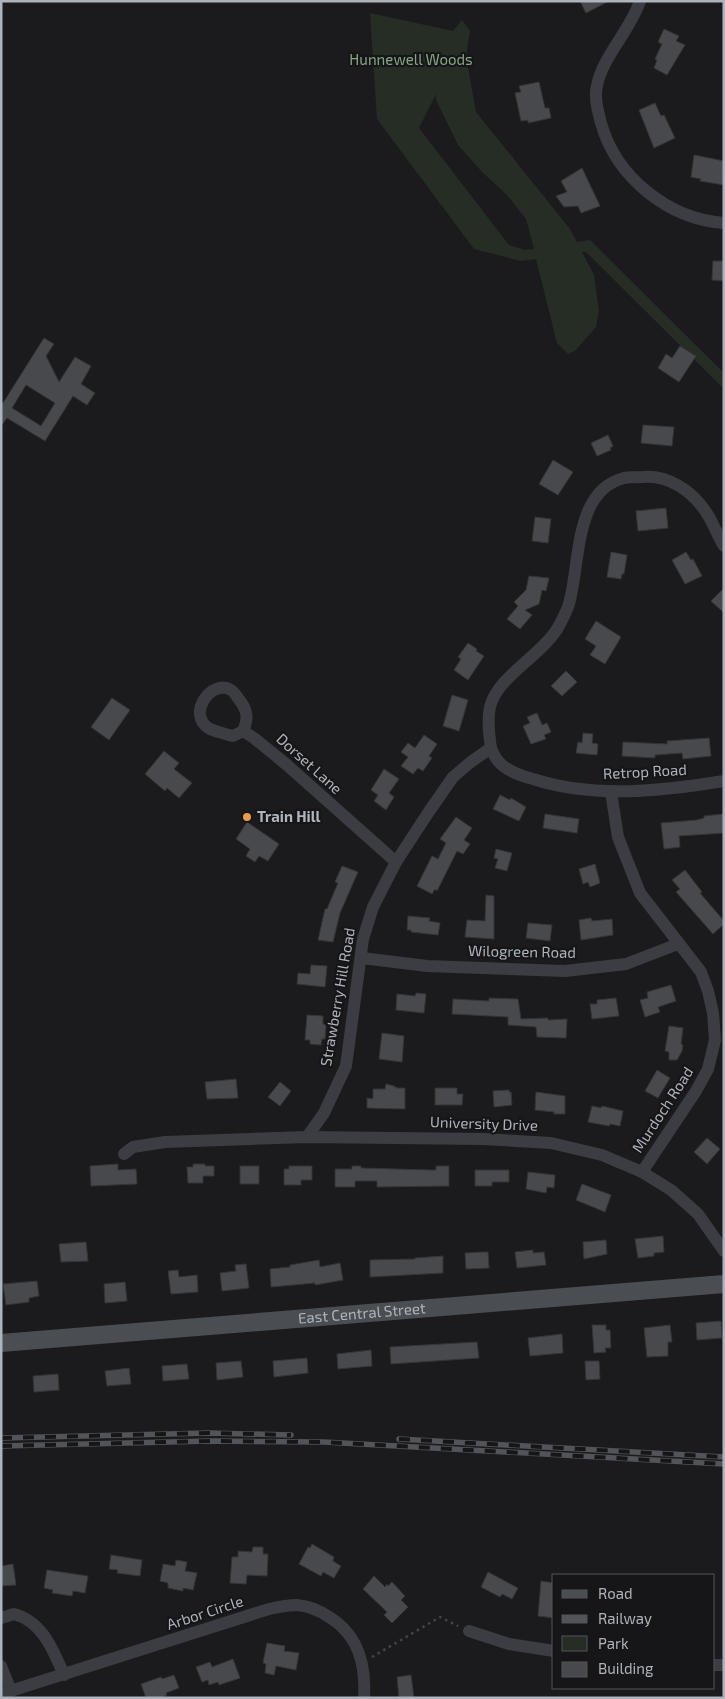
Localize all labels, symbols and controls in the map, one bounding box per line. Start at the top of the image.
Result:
park label: Hunnewell Woods [349,50,473,68]
street label: Dorset Lane [273,729,346,797]
street label: Retrop Road [603,760,687,782]
place label: Train Hill [257,807,321,825]
marker: Train Hill [241,811,253,823]
street label: Strawberry Hill Road [316,926,358,1068]
street label: Wilogreen Road [468,941,576,961]
street label: Murdoch Road [628,1063,697,1156]
street label: University Drive [430,1112,538,1134]
street label: East Central Street [297,1298,426,1327]
legend [552,1574,715,1689]
text: Road [598,1584,633,1602]
street label: Arbor Circle [164,1591,245,1633]
text: Railway [598,1609,652,1627]
text: Park [598,1634,629,1652]
text: Building [598,1659,654,1677]

